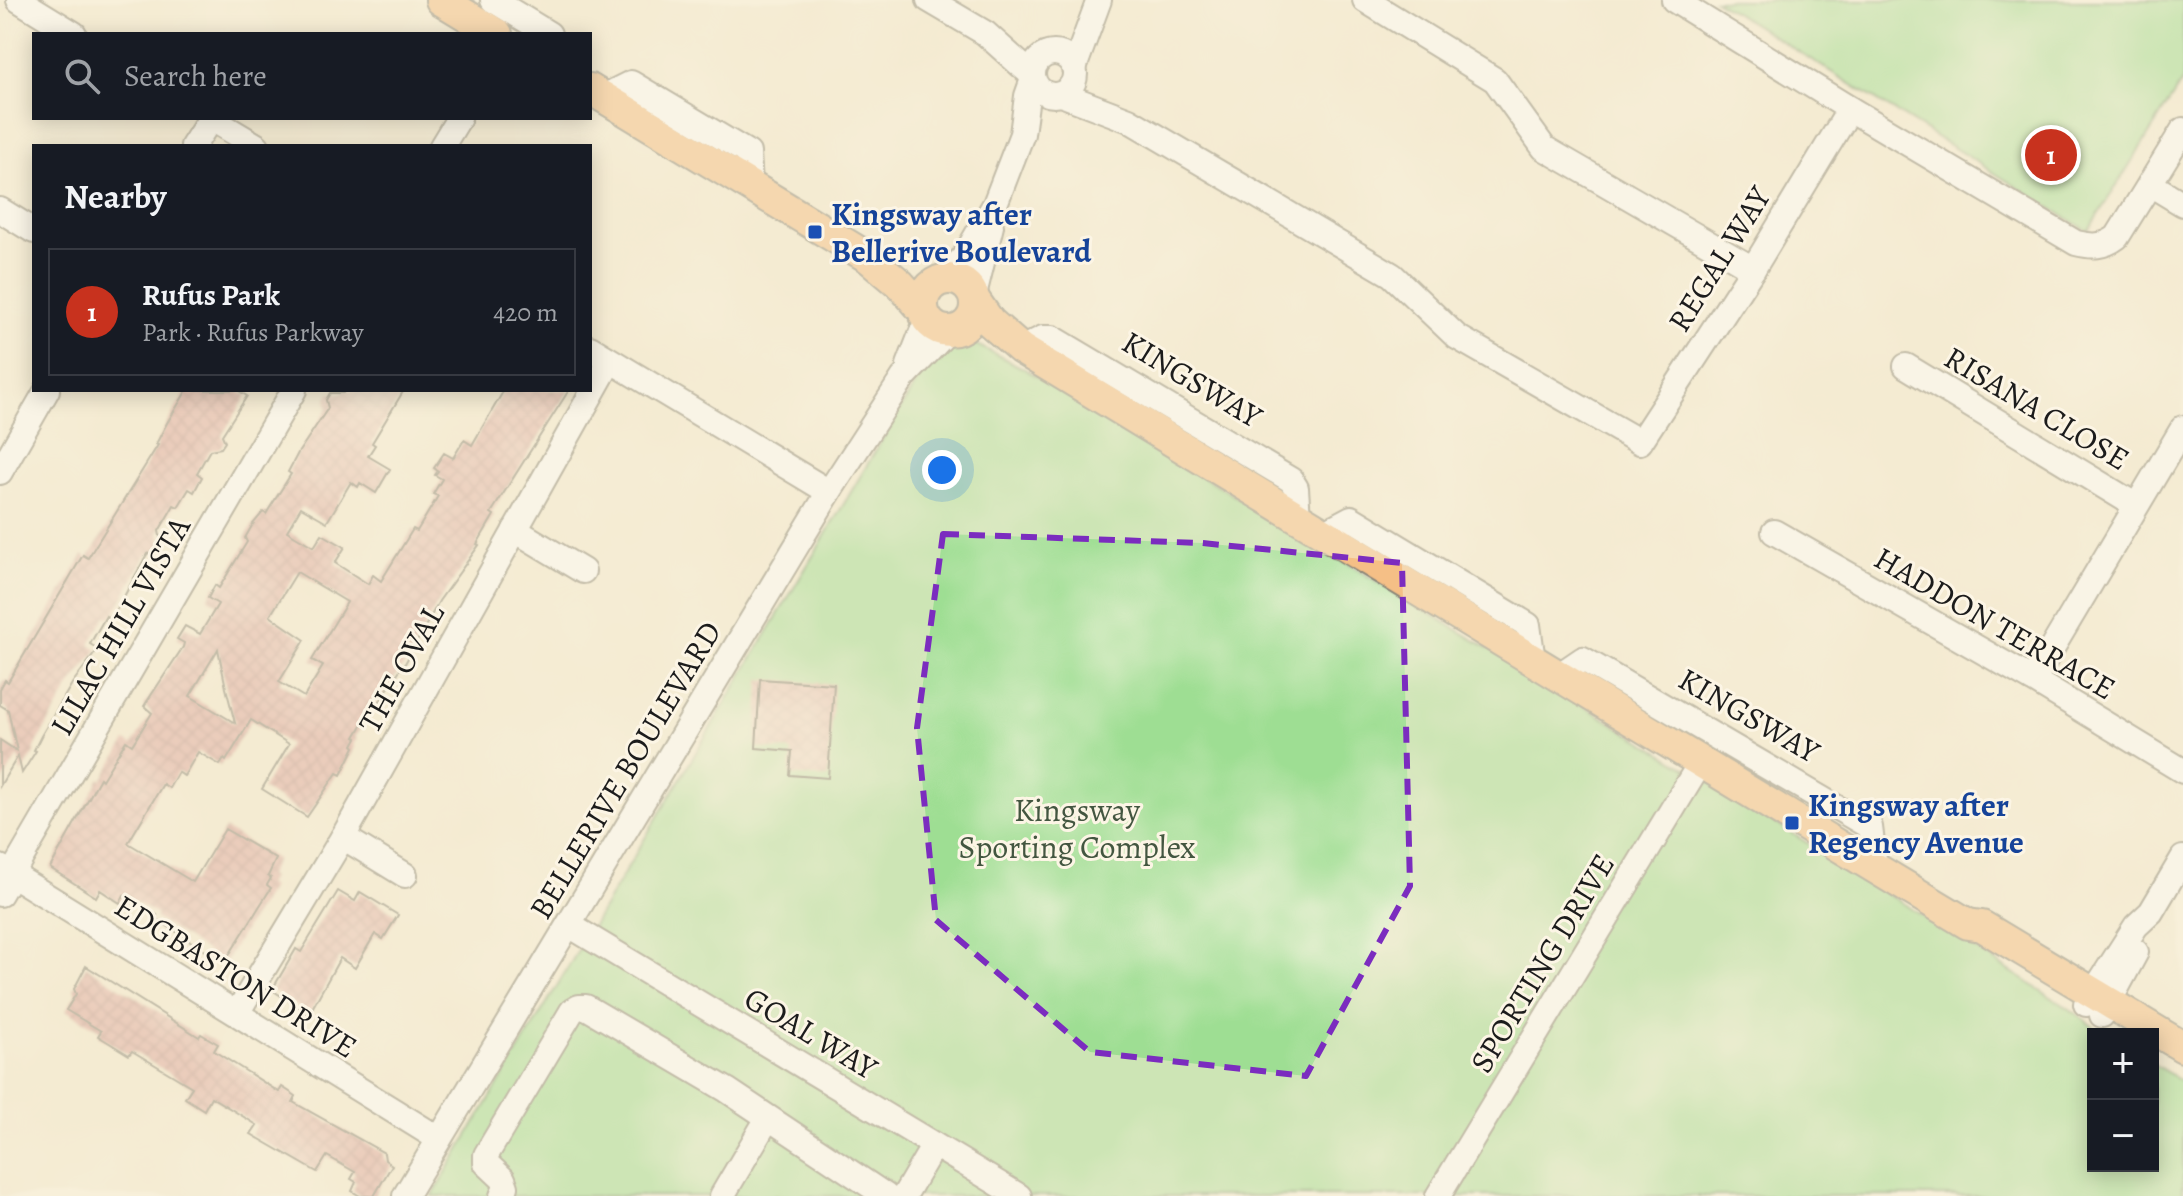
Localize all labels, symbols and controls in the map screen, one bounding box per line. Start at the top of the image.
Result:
search box [32,32,592,120]
icon: search [60,54,104,98]
text: Search here [124,56,267,96]
pin: 1 [2025,125,2077,185]
text: Nearby [64,173,167,220]
street label: REGAL WAY [1657,177,1781,340]
place label: Kingsway after Bellerive Boulevard [831,192,1092,273]
marker: Kingsway after Bellerive Boulevard [806,223,824,241]
text: Rufus Park [142,275,280,315]
text: 1 [87,295,97,330]
text: 420 m [493,295,558,330]
text: Park · Rufus Parkway [142,315,364,350]
street label: KINGSWAY [1114,320,1271,438]
street label: RISANA CLOSE [1936,335,2138,481]
your location [922,450,962,490]
street label: LILAC HILL VISTA [39,507,201,744]
street label: HADDON TERRACE [1866,536,2124,710]
street label: THE OVAL [348,595,455,740]
street label: BELLERIVE BOULEVARD [518,613,732,927]
street label: KINGSWAY [1670,657,1828,773]
place label: Kingsway after Regency Avenue [1808,783,2024,864]
park label: Kingsway Sporting Complex [958,788,1196,869]
marker: Kingsway after Regency Avenue [1783,814,1801,832]
street label: SPORTING DRIVE [1459,845,1625,1081]
street label: EDGBASTON DRIVE [106,884,366,1068]
street label: GOAL WAY [736,976,886,1090]
map controls [2087,1028,2159,1172]
button: + [2087,1028,2159,1100]
button: − [2087,1100,2159,1172]

